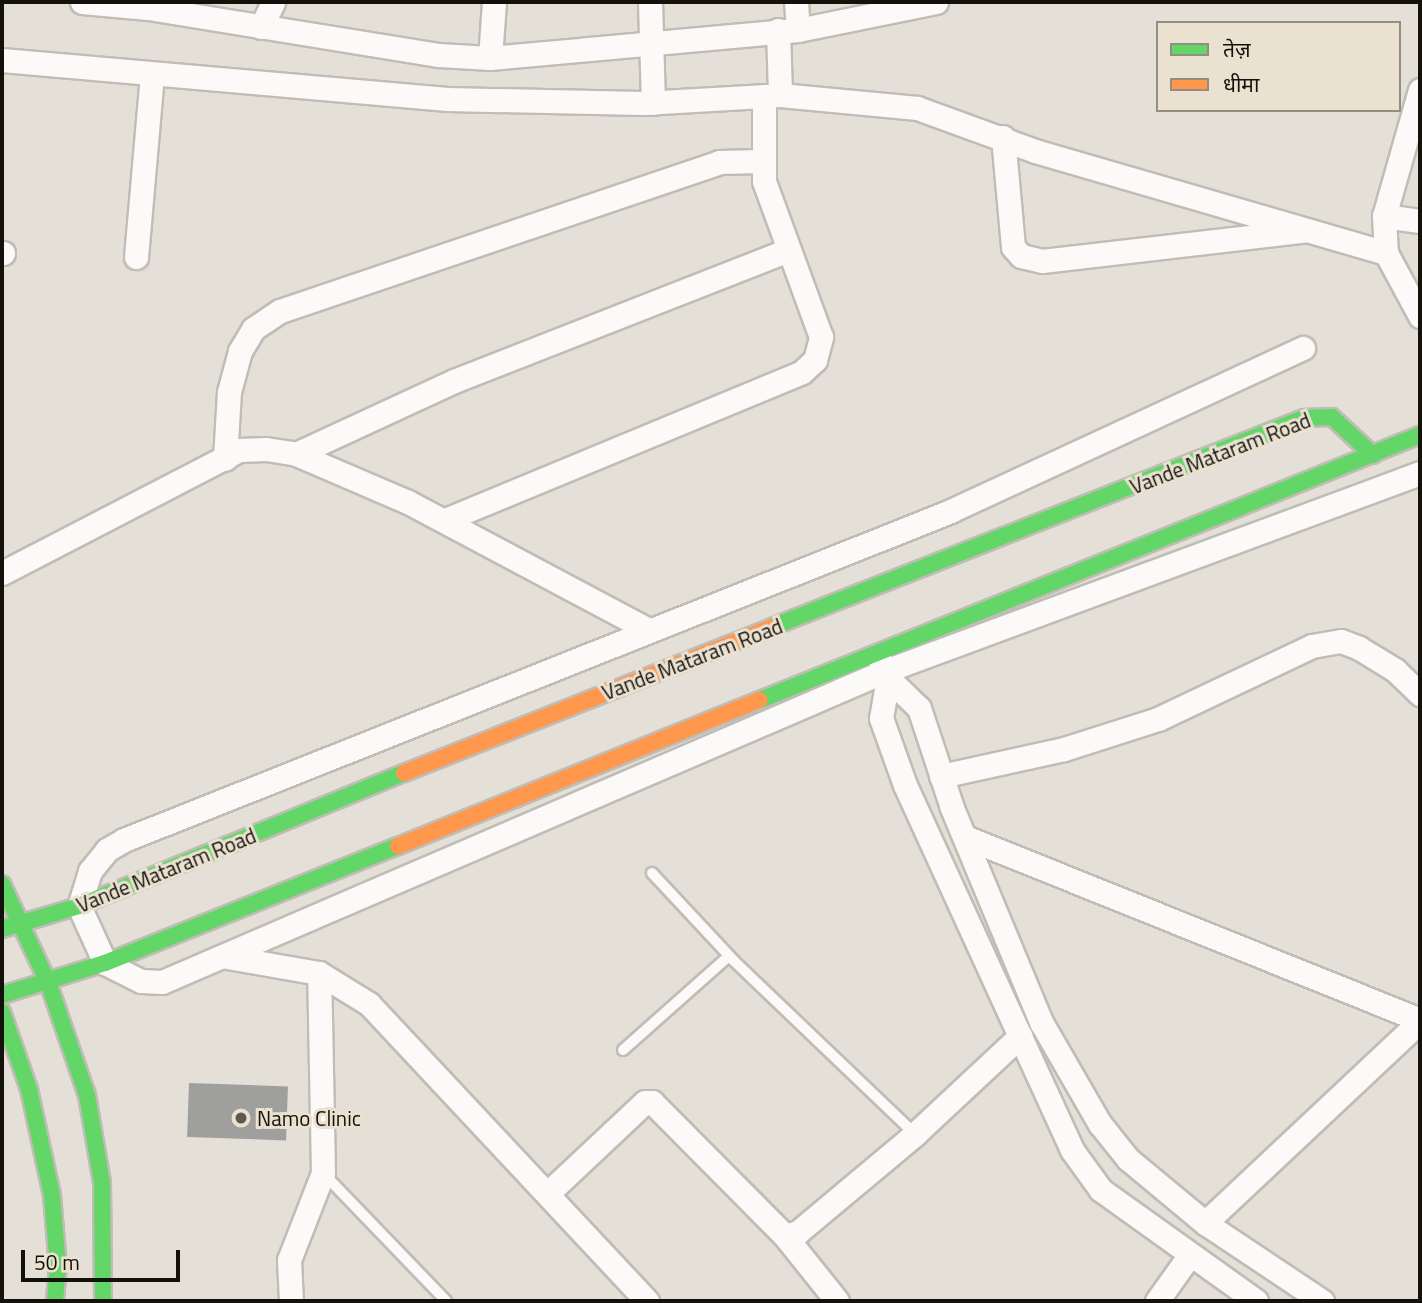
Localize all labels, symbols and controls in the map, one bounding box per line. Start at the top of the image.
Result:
legend [1156,21,1401,112]
text: तेज़ [1223,33,1251,65]
text: धीमा [1223,68,1259,100]
street label: Vande Mataram Road [1126,407,1314,499]
street label: Vande Mataram Road [598,613,786,705]
street label: Vande Mataram Road [73,822,259,918]
place label: Namo Clinic [257,1105,361,1131]
marker: Namo Clinic [231,1108,251,1128]
scale bar [24,1236,184,1280]
text: 50 m [34,1246,80,1278]

